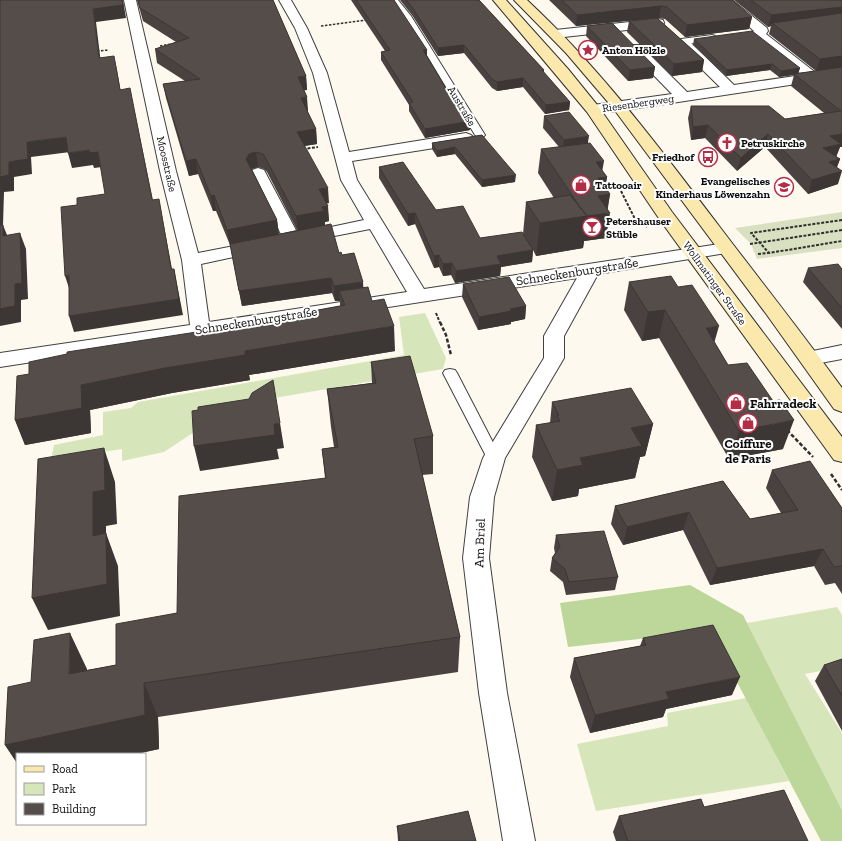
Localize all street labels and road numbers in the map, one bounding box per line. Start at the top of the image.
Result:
street label: Austraße [445,84,479,129]
street label: Riesenbergweg [601,92,675,115]
street label: Moosstraße [154,135,179,193]
street label: Wollmatinger Straße [680,239,749,328]
street label: Schneckenburgstraße [515,254,639,289]
street label: Schneckenburgstraße [194,303,318,338]
street label: Am Briel [471,518,488,568]

